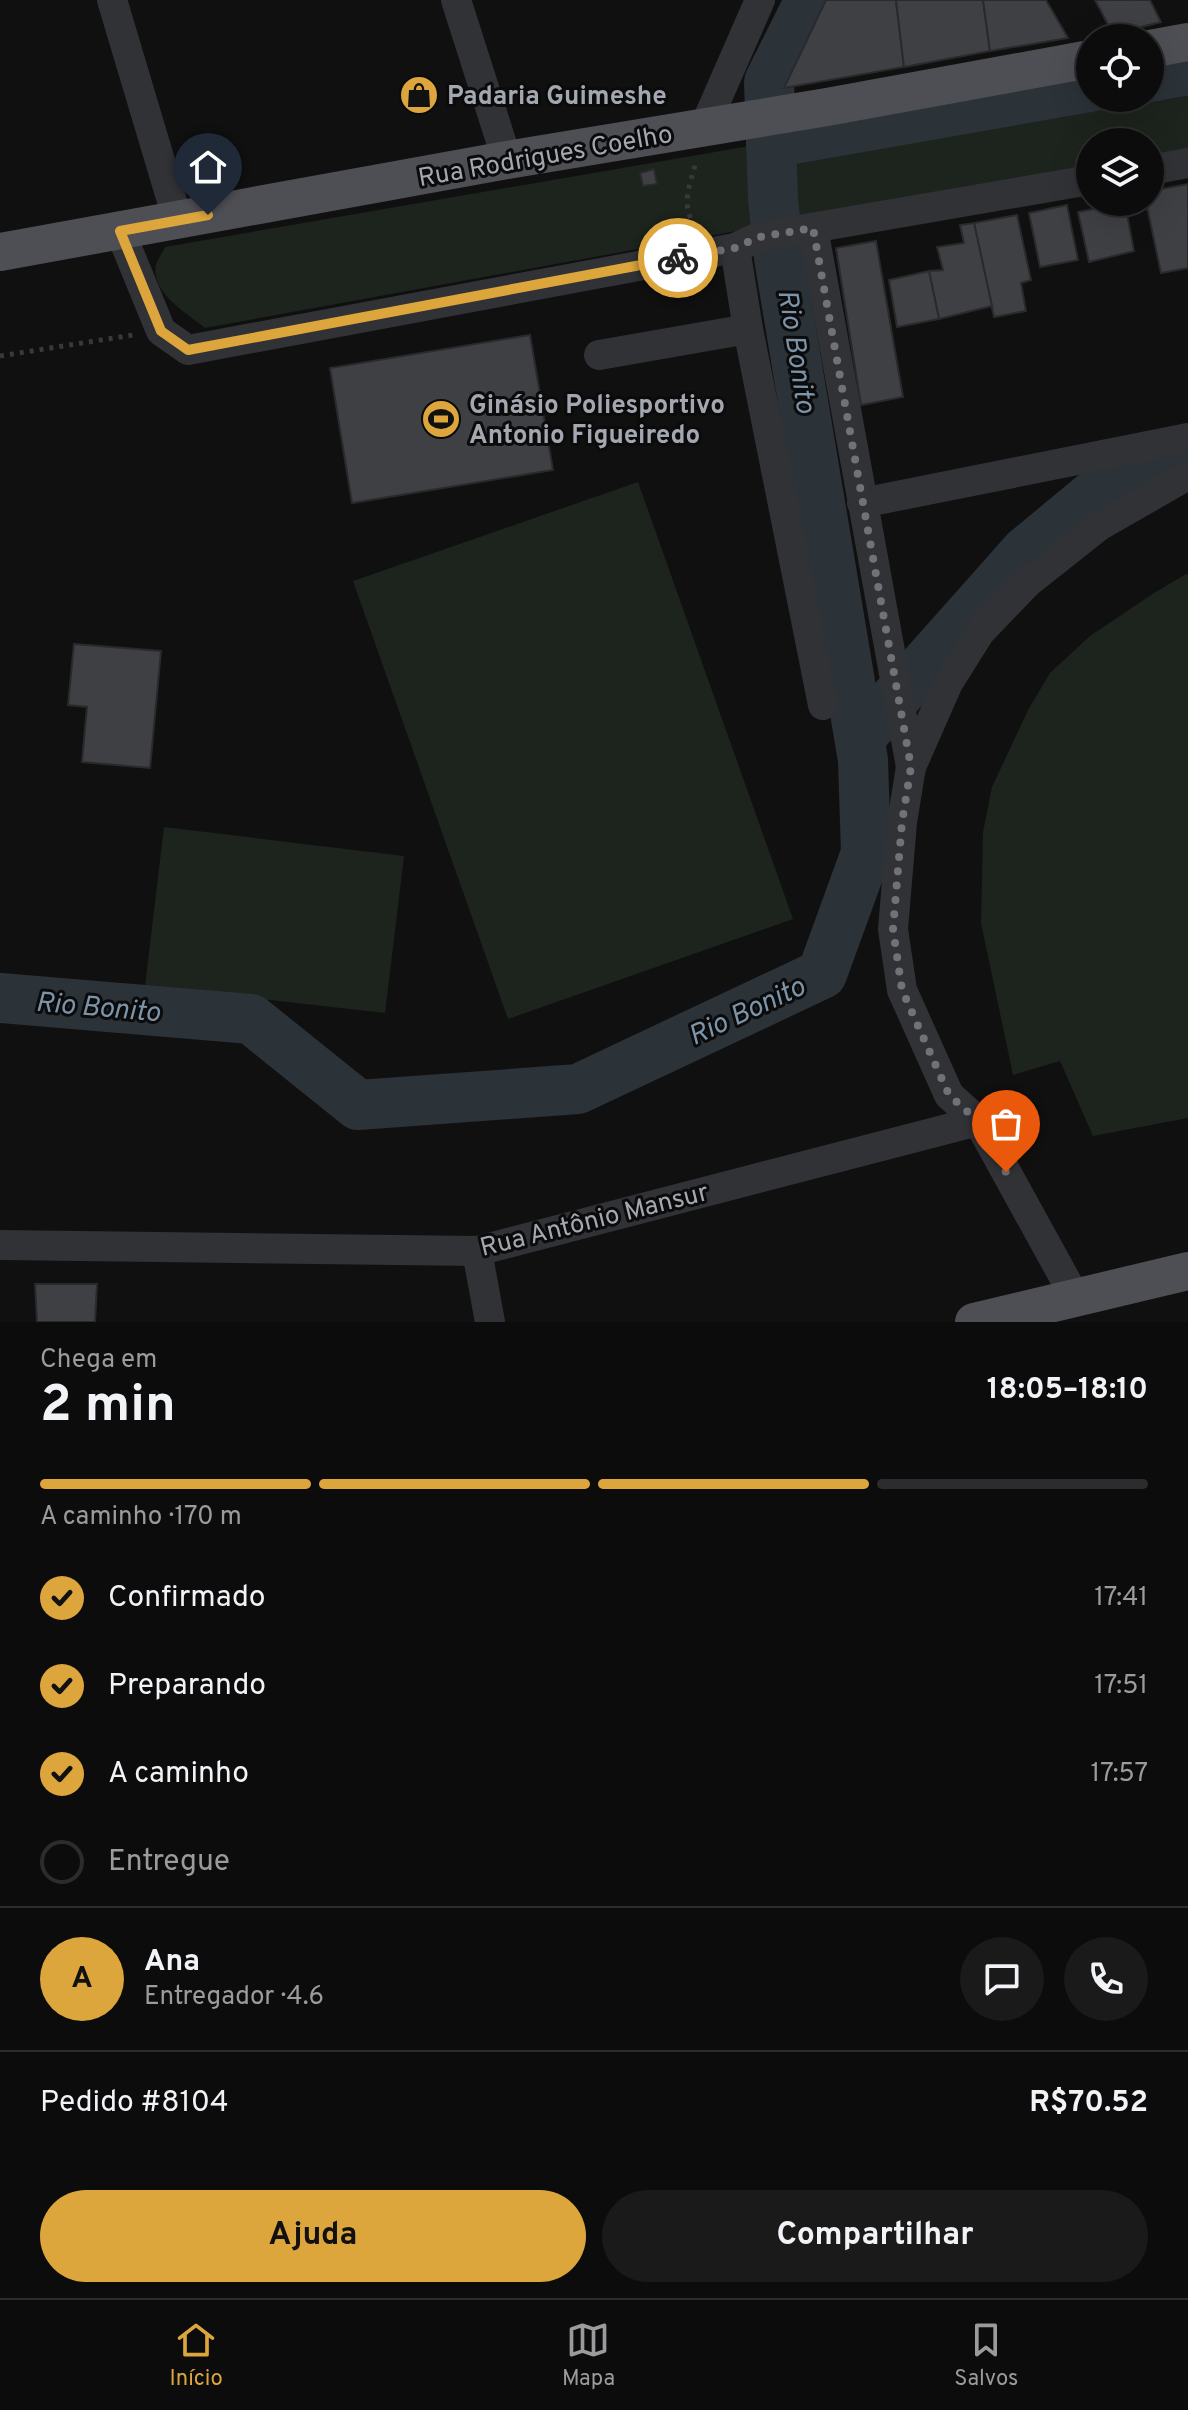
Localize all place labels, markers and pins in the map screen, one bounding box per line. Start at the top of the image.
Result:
shop icon: Padaria Guimeshe [398,74,440,116]
place label: Padaria Guimeshe [447,81,667,114]
pin [174,133,242,215]
place label: Ginásio Poliesportivo Antonio Figueiredo [469,390,725,453]
sports icon: Ginásio Poliesportivo Antonio Figueiredo [420,398,462,440]
pin [972,1090,1040,1172]

